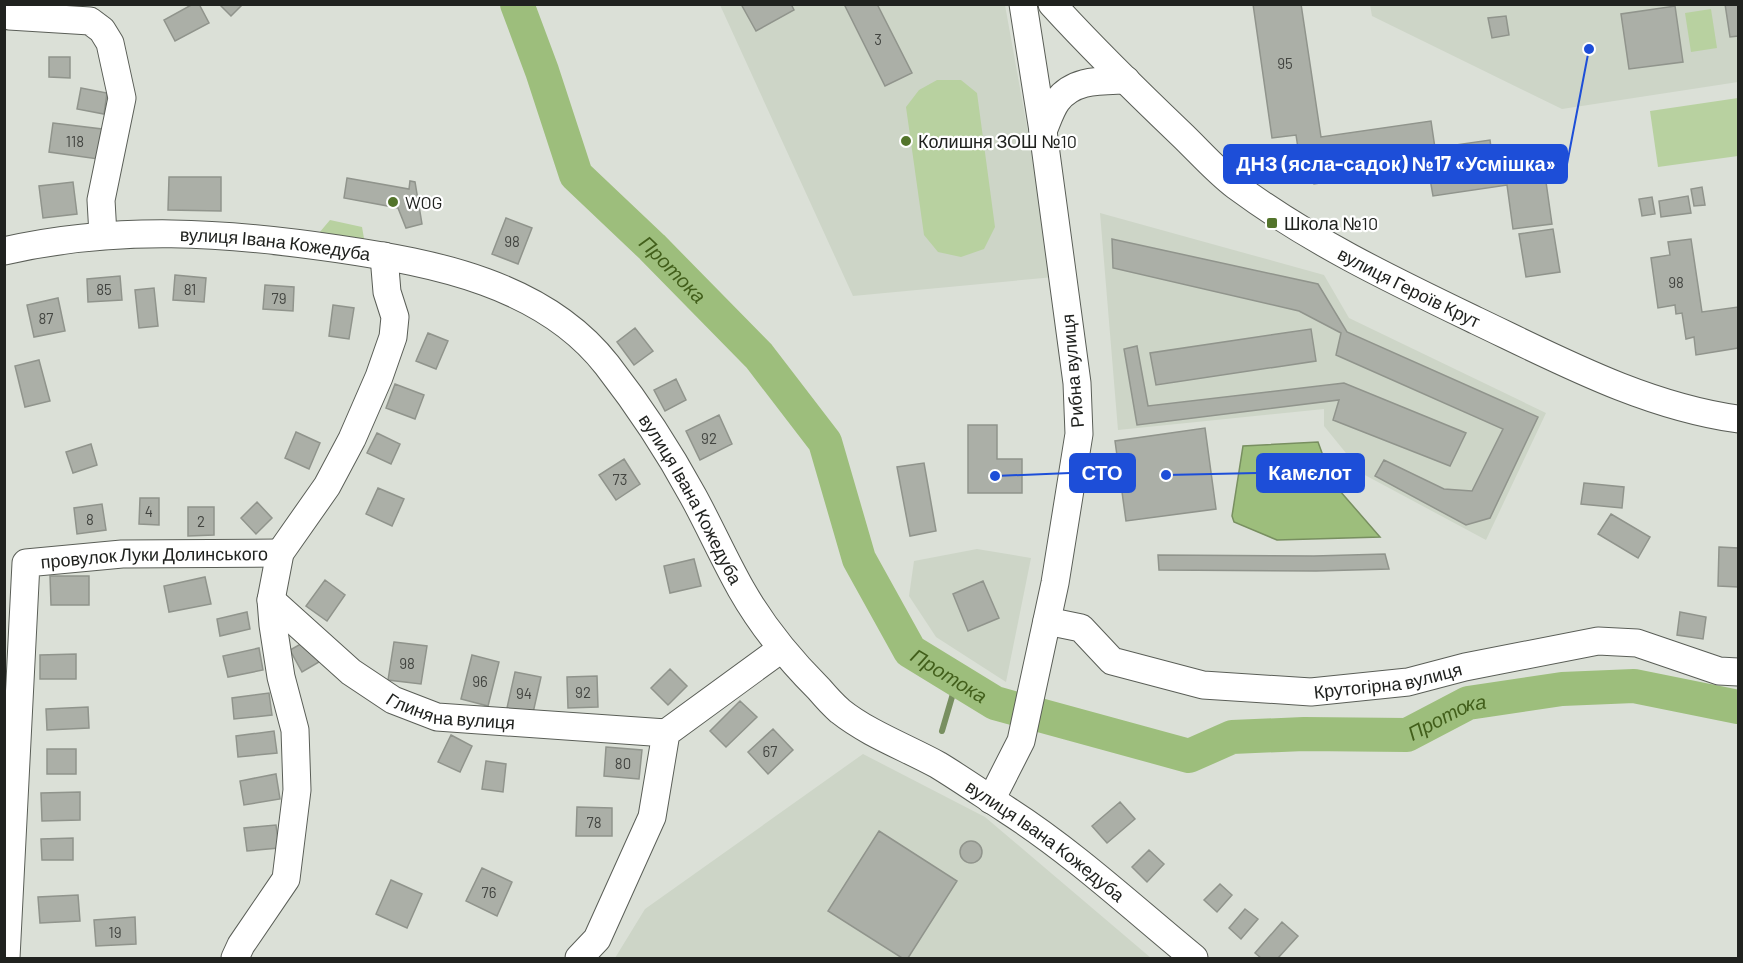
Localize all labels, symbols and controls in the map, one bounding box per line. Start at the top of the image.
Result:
house number: 3 [874,30,882,48]
house number: 95 [1277,54,1293,72]
place label: Колишня ЗОШ №10 [918,130,1077,152]
house number: 118 [66,132,84,150]
marker: Колишня ЗОШ №10 [899,134,913,148]
callout: ДНЗ (ясла-садок) №17 «Усмішка» [1224,145,1567,183]
text: ДНЗ (ясла-садок) №17 «Усмішка» [1236,151,1556,175]
place label: WOG [405,191,443,213]
marker: WOG [386,195,400,209]
place label: Школа №10 [1284,212,1378,234]
marker: Школа №10 [1265,216,1279,230]
street label: вулиця Івана Кожедуба [180,223,373,265]
water label: Протока [635,230,712,307]
house number: 98 [504,232,520,250]
street label: вулиця Героїв Крут [1334,242,1484,332]
house number: 98 [1668,273,1684,291]
house number: 85 [96,280,112,298]
house number: 81 [184,280,196,298]
house number: 79 [272,289,286,307]
house number: 87 [39,309,53,327]
street label: Рибна вулиця [1056,313,1088,429]
street label: вулиця Івана Кожедуба [635,409,748,589]
house number: 92 [701,429,717,447]
callout: СТО [1070,454,1135,492]
callout: Камєлот [1257,454,1364,492]
text: СТО [1081,460,1123,484]
text: Камєлот [1268,460,1352,484]
house number: 73 [613,470,627,488]
house number: 4 [145,502,153,520]
house number: 8 [86,510,94,528]
house number: 2 [197,512,205,530]
street label: провулок Луки Долинського [40,542,268,573]
water label: Протока [907,643,992,707]
house number: 98 [399,654,415,672]
street label: Крутогірна вулиця [1313,657,1464,703]
house number: 96 [472,672,488,690]
house number: 92 [575,683,591,701]
house number: 94 [516,684,532,702]
street label: Глиняна вулиця [382,688,516,733]
water label: Протока [1403,688,1488,745]
house number: 67 [763,742,777,760]
house number: 80 [615,754,631,772]
street label: вулиця Івана Кожедуба [962,775,1130,907]
house number: 78 [587,813,601,831]
house number: 76 [482,883,496,901]
house number: 19 [108,923,122,941]

